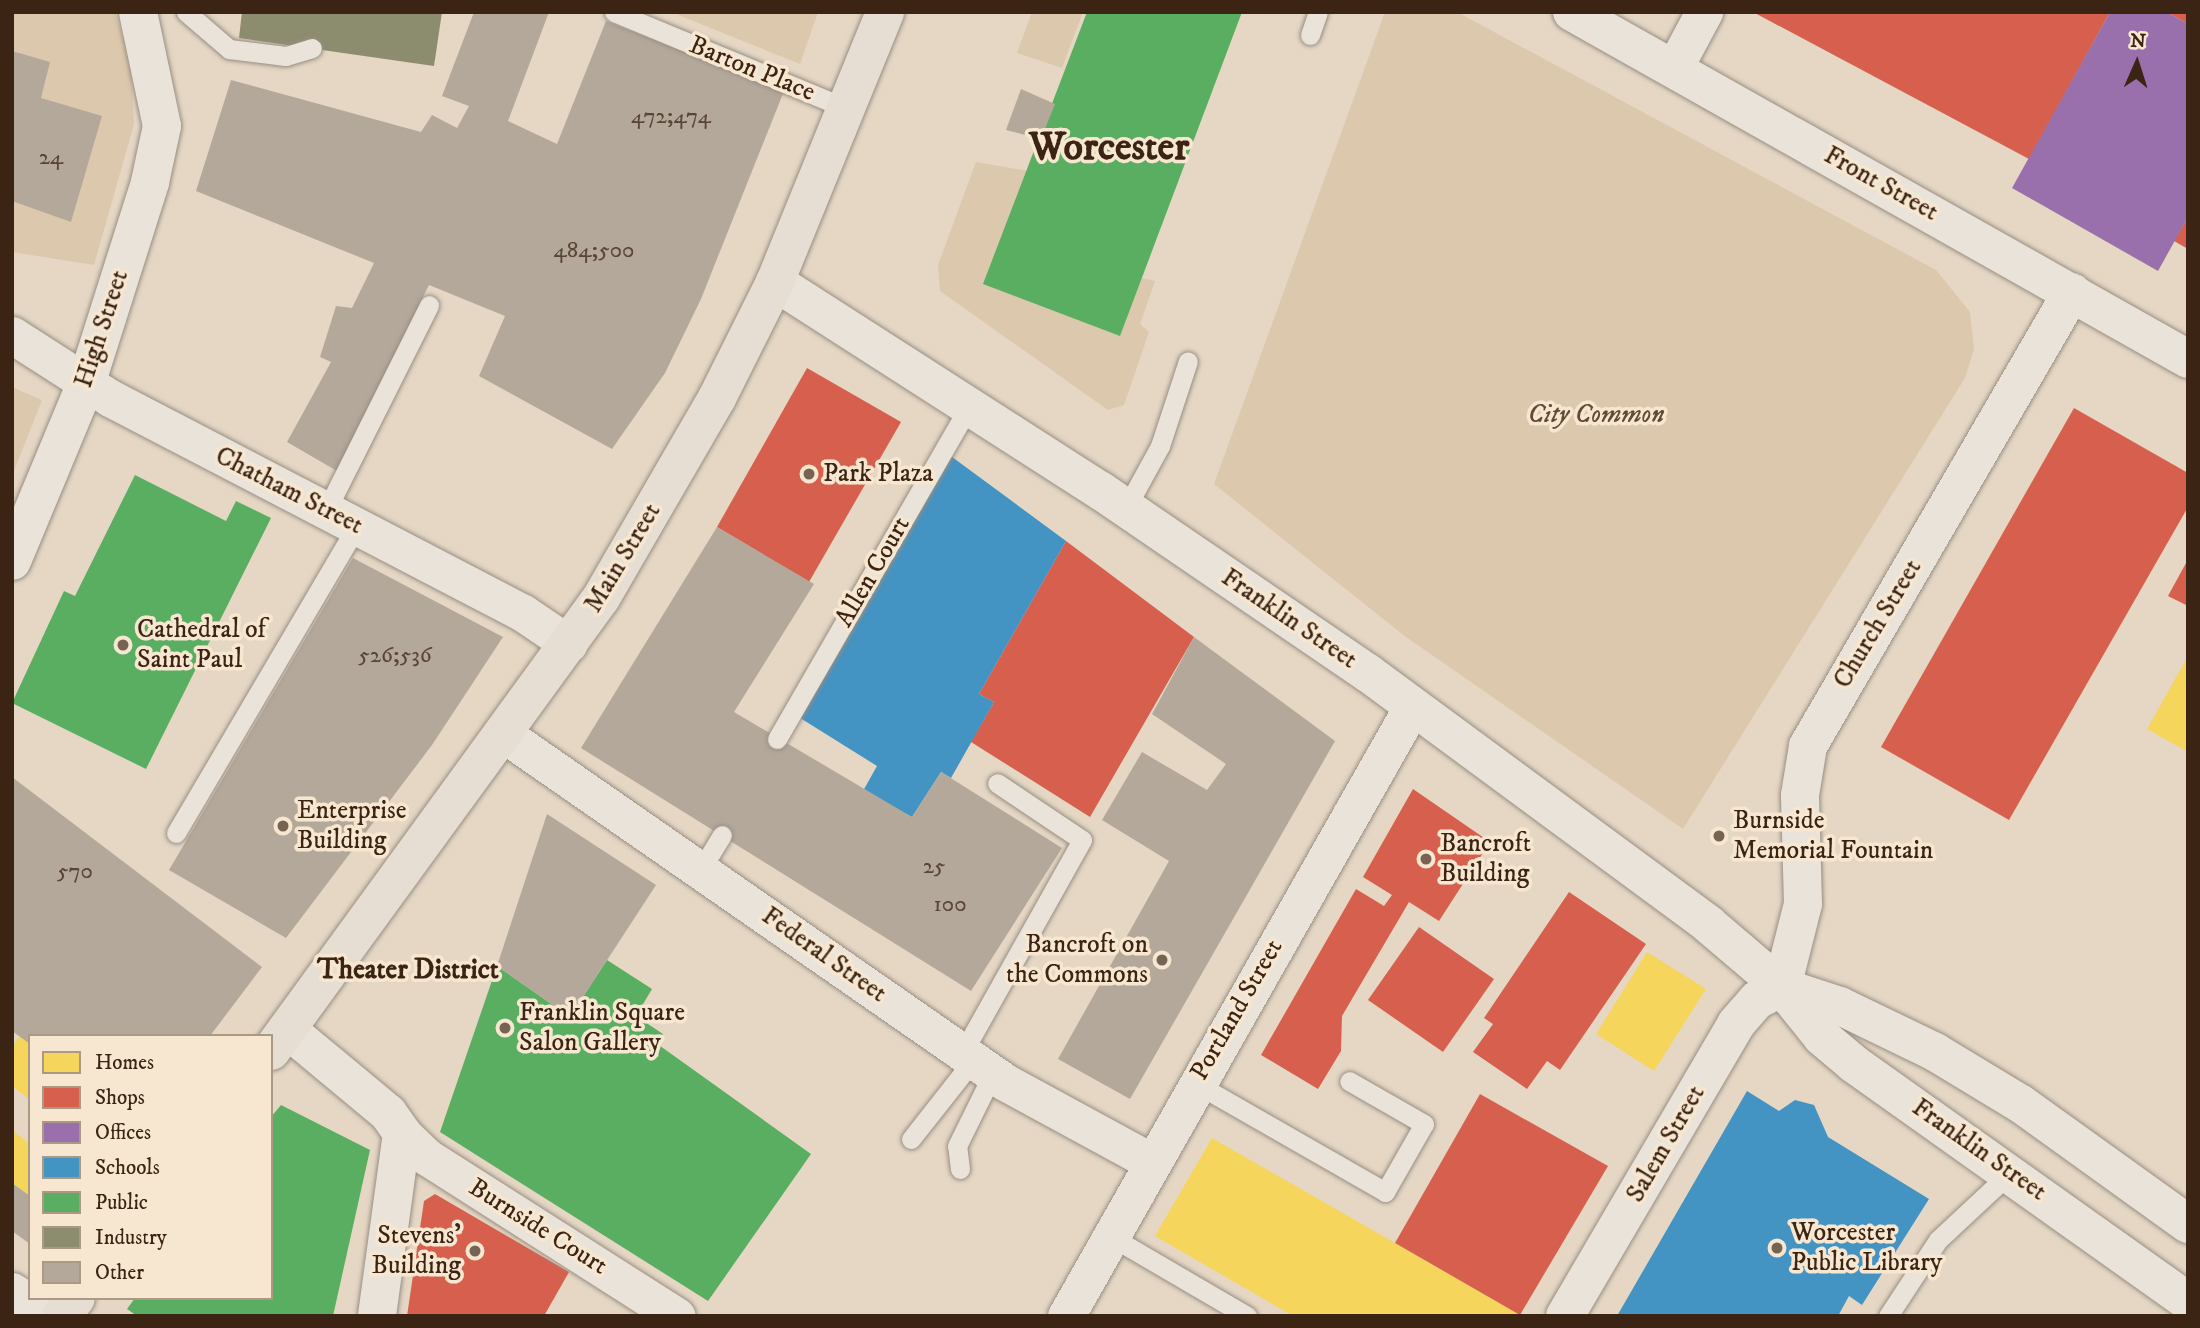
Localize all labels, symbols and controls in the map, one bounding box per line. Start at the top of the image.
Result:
north arrow [2102,28,2172,98]
street label: Barton Place [684,30,820,108]
text: N [2130,30,2147,53]
house number: 472;474 [631,103,711,131]
district label: Worcester [1029,124,1189,172]
street label: Front Street [1818,140,1944,228]
house number: 24 [39,144,63,172]
house number: 484;500 [554,237,634,265]
street label: High Street [68,266,136,392]
park label: City Common [1528,399,1664,431]
street label: Chatham Street [210,440,368,542]
place label: Park Plaza [823,458,933,490]
marker: Park Plaza [801,466,817,482]
street label: Main Street [578,498,668,618]
street label: Allen Court [829,511,917,633]
street label: Church Street [1827,554,1929,694]
street label: Franklin Street [1215,562,1363,676]
place label: Cathedral of Saint Paul [137,614,266,676]
marker: Cathedral of Saint Paul [115,637,131,653]
house number: 526;536 [358,642,432,670]
place label: Enterprise Building [297,795,406,856]
place label: Burnside Memorial Fountain [1733,805,1933,866]
marker: Enterprise Building [275,818,291,834]
place label: Bancroft Building [1440,828,1531,890]
marker: Burnside Memorial Fountain [1711,828,1727,844]
marker: Bancroft Building [1418,851,1434,867]
house number: 25 [923,853,945,881]
house number: 570 [57,858,93,886]
house number: 100 [933,891,967,919]
street label: Federal Street [756,901,892,1009]
place label: Bancroft on the Commons [1006,929,1148,990]
street label: Portland Street [1184,934,1290,1086]
marker: Bancroft on the Commons [1154,952,1170,968]
district label: Theater District [317,953,499,987]
place label: Franklin Square Salon Gallery [519,997,685,1058]
marker: Franklin Square Salon Gallery [497,1020,513,1036]
legend [28,1034,273,1300]
text: Homes [95,1050,154,1076]
street label: Salem Street [1620,1080,1712,1208]
text: Shops [95,1085,145,1111]
street label: Franklin Street [1906,1092,2052,1208]
text: Offices [95,1120,151,1146]
text: Schools [95,1155,160,1181]
street label: Burnside Court [463,1172,613,1282]
text: Public [95,1190,148,1216]
place label: Worcester Public Library [1791,1217,1942,1278]
place label: Stevens' Building [372,1220,461,1282]
text: Industry [95,1225,167,1251]
marker: Worcester Public Library [1769,1240,1785,1256]
marker: Stevens' Building [467,1243,483,1259]
text: Other [95,1260,144,1286]

